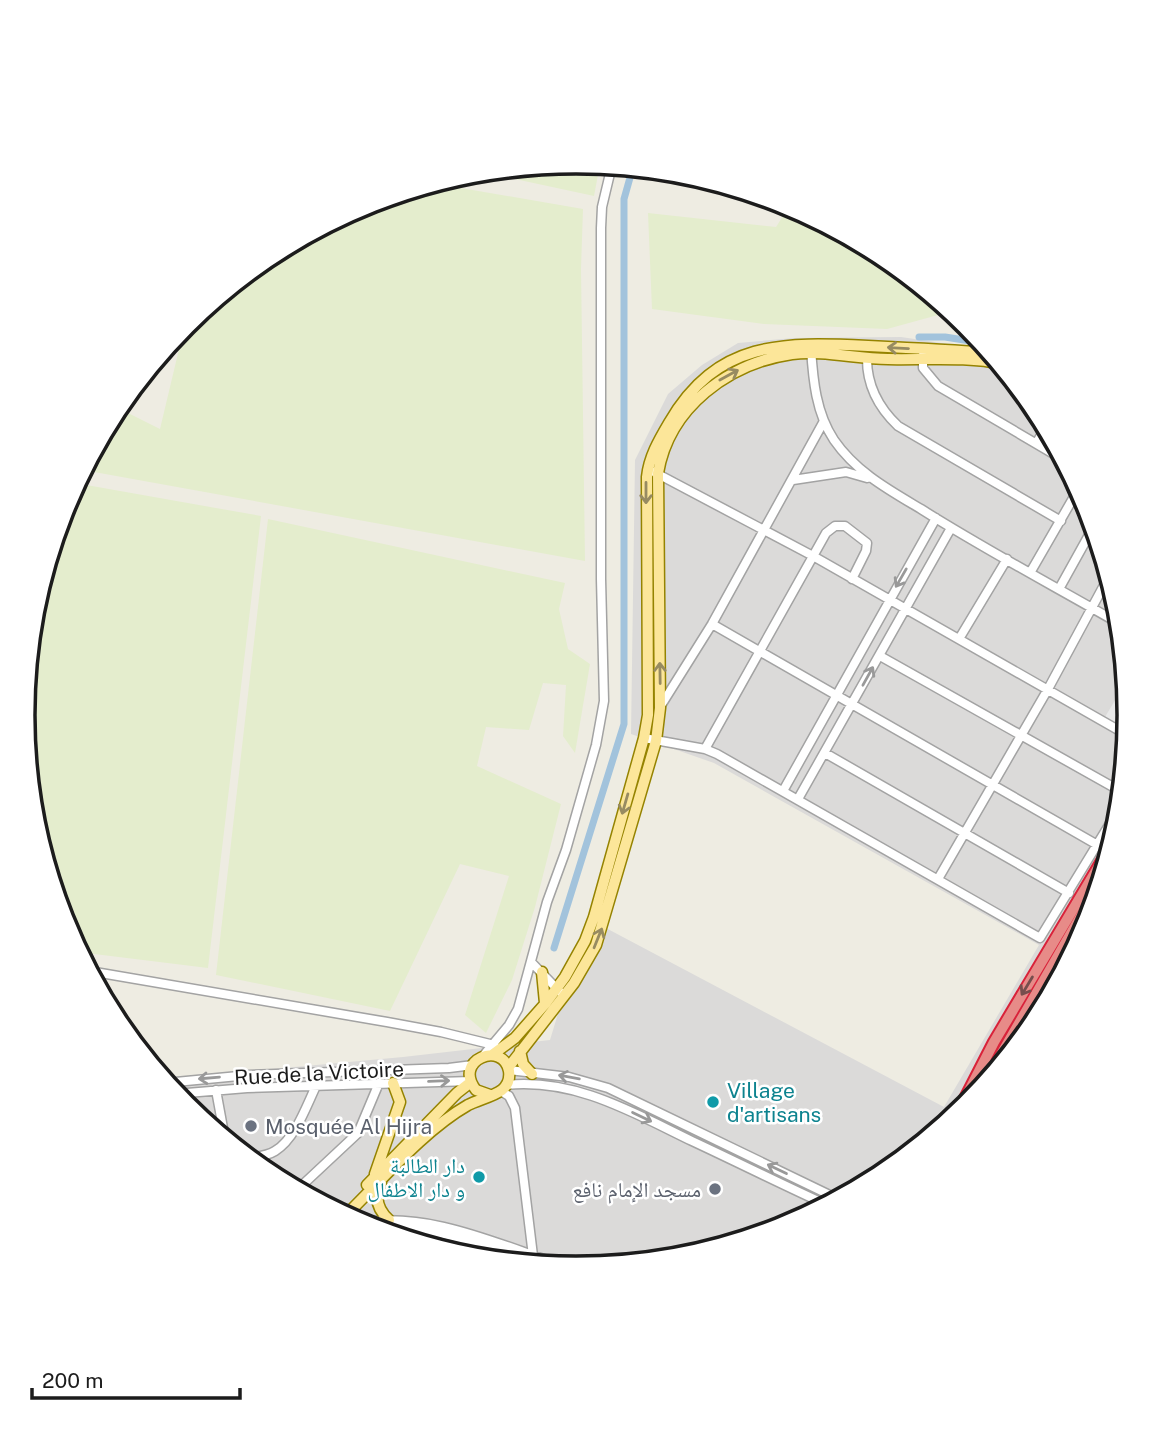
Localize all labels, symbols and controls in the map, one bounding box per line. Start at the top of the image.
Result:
one-way arrow [887,341,910,354]
one-way arrow [719,368,739,382]
one-way arrow [639,481,653,504]
one-way arrow [894,567,908,587]
one-way arrow [653,662,666,685]
one-way arrow [862,666,875,687]
one-way arrow [618,793,631,815]
one-way arrow [593,928,606,949]
one-way arrow [1020,976,1034,996]
street label: Rue de la Victoire [233,1056,405,1090]
one-way arrow [558,1070,581,1084]
one-way arrow [198,1072,221,1085]
one-way arrow [427,1074,450,1088]
place label: Village d'artisans [727,1078,821,1127]
marker: Village d'artisans [705,1094,721,1110]
one-way arrow [631,1110,652,1124]
place label: Mosquée Al Hijra [265,1114,432,1139]
marker: Mosquée Al Hijra [243,1118,259,1134]
place label: دار الطالبة و دار الاطفال [367,1153,465,1202]
one-way arrow [767,1162,788,1176]
marker: دار الطالبة و دار الاطفال [471,1169,487,1185]
place label: مسجد الإمام نافع [572,1177,701,1204]
marker: مسجد الإمام نافع [707,1181,723,1197]
scale bar [32,1356,240,1400]
text: 200 m [42,1368,103,1393]

